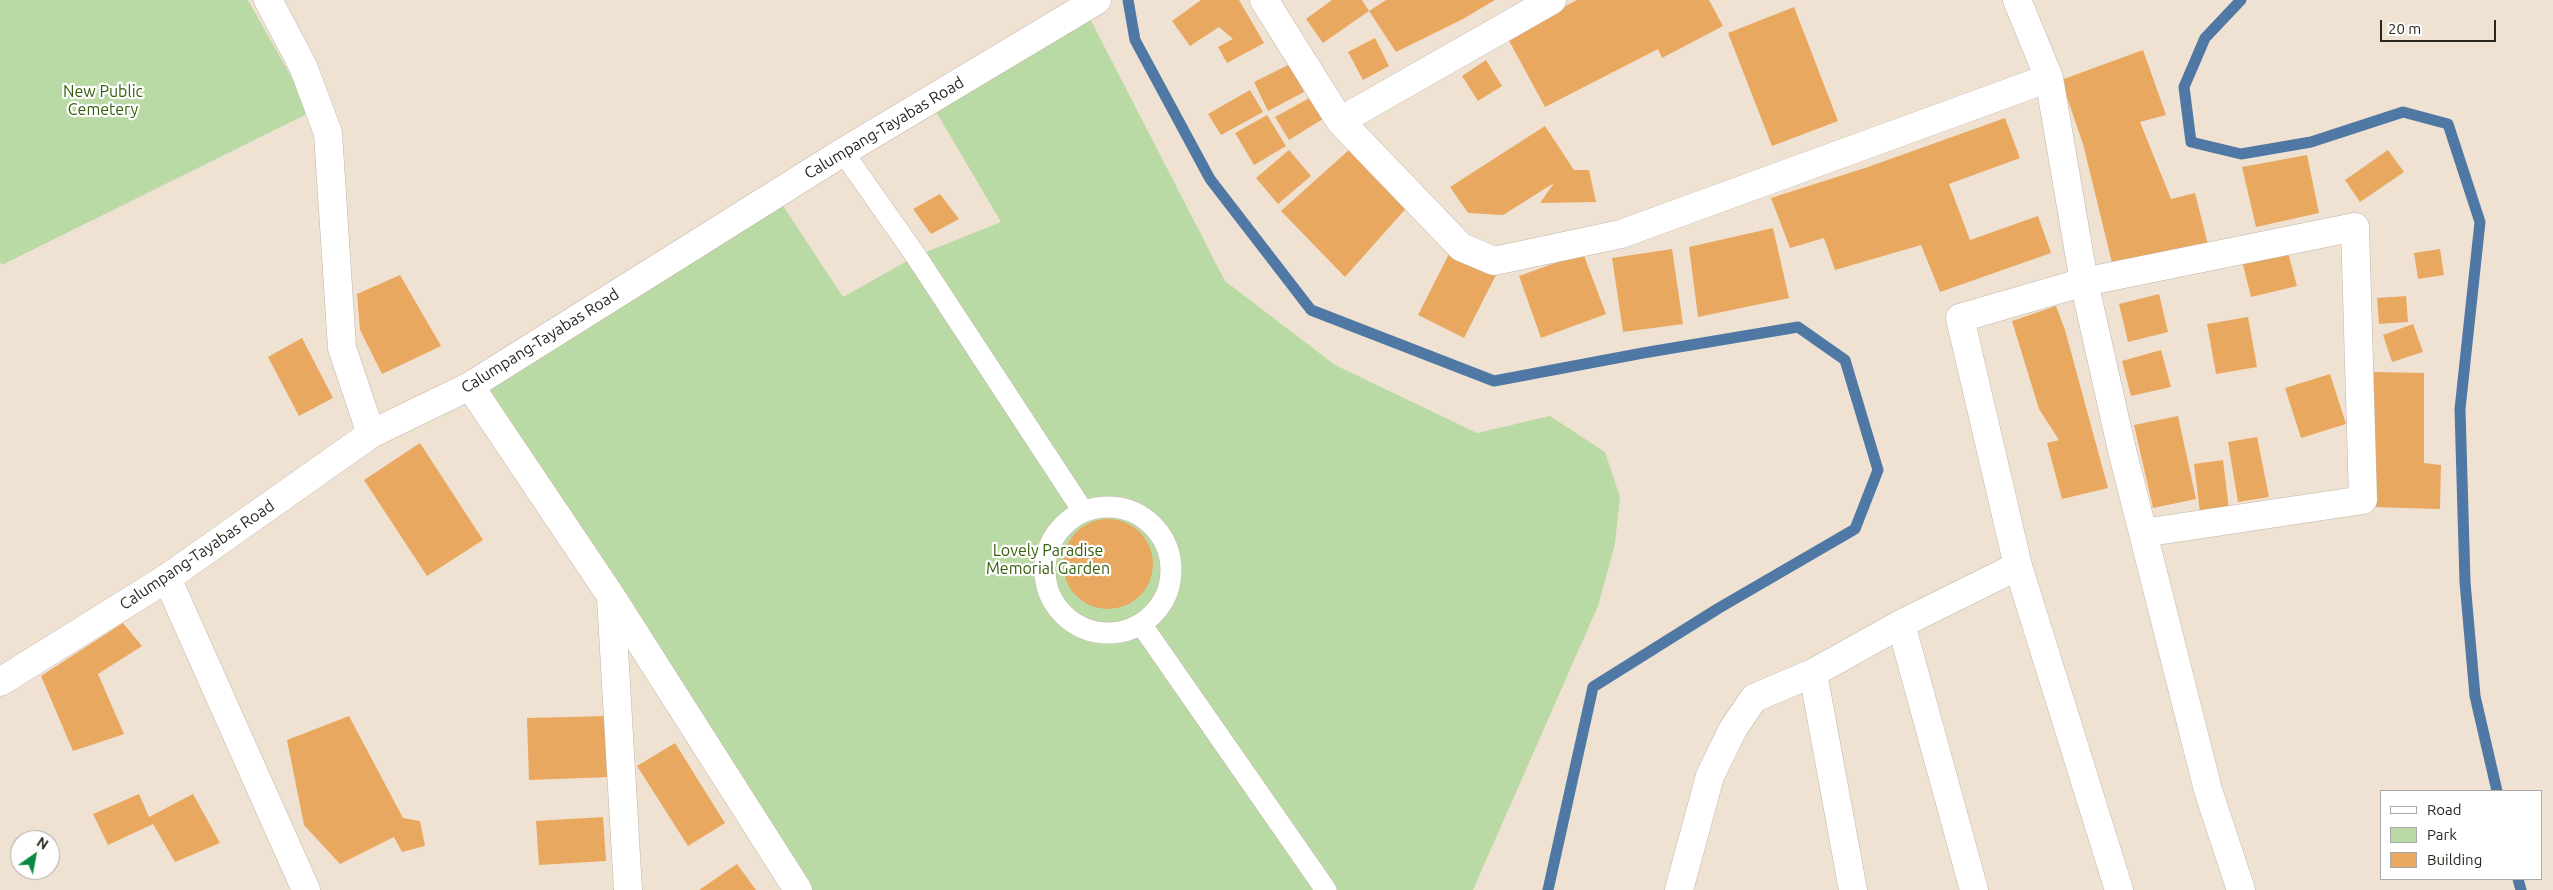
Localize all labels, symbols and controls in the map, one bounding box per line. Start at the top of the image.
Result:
scale bar [2383,10,2499,42]
text: 20 m [2388,20,2421,37]
street label: Calumpang-Tayabas Road [801,73,967,183]
park label: New Public Cemetery [63,82,143,120]
street label: Calumpang-Tayabas Road [458,284,622,398]
street label: Calumpang-Tayabas Road [116,496,278,614]
park label: Lovely Paradise Memorial Garden [986,541,1110,579]
legend [2380,790,2543,880]
text: Road [2427,801,2462,818]
text: Park [2427,826,2457,843]
north arrow [10,830,60,880]
text: N [34,834,51,853]
text: Building [2427,851,2482,868]

